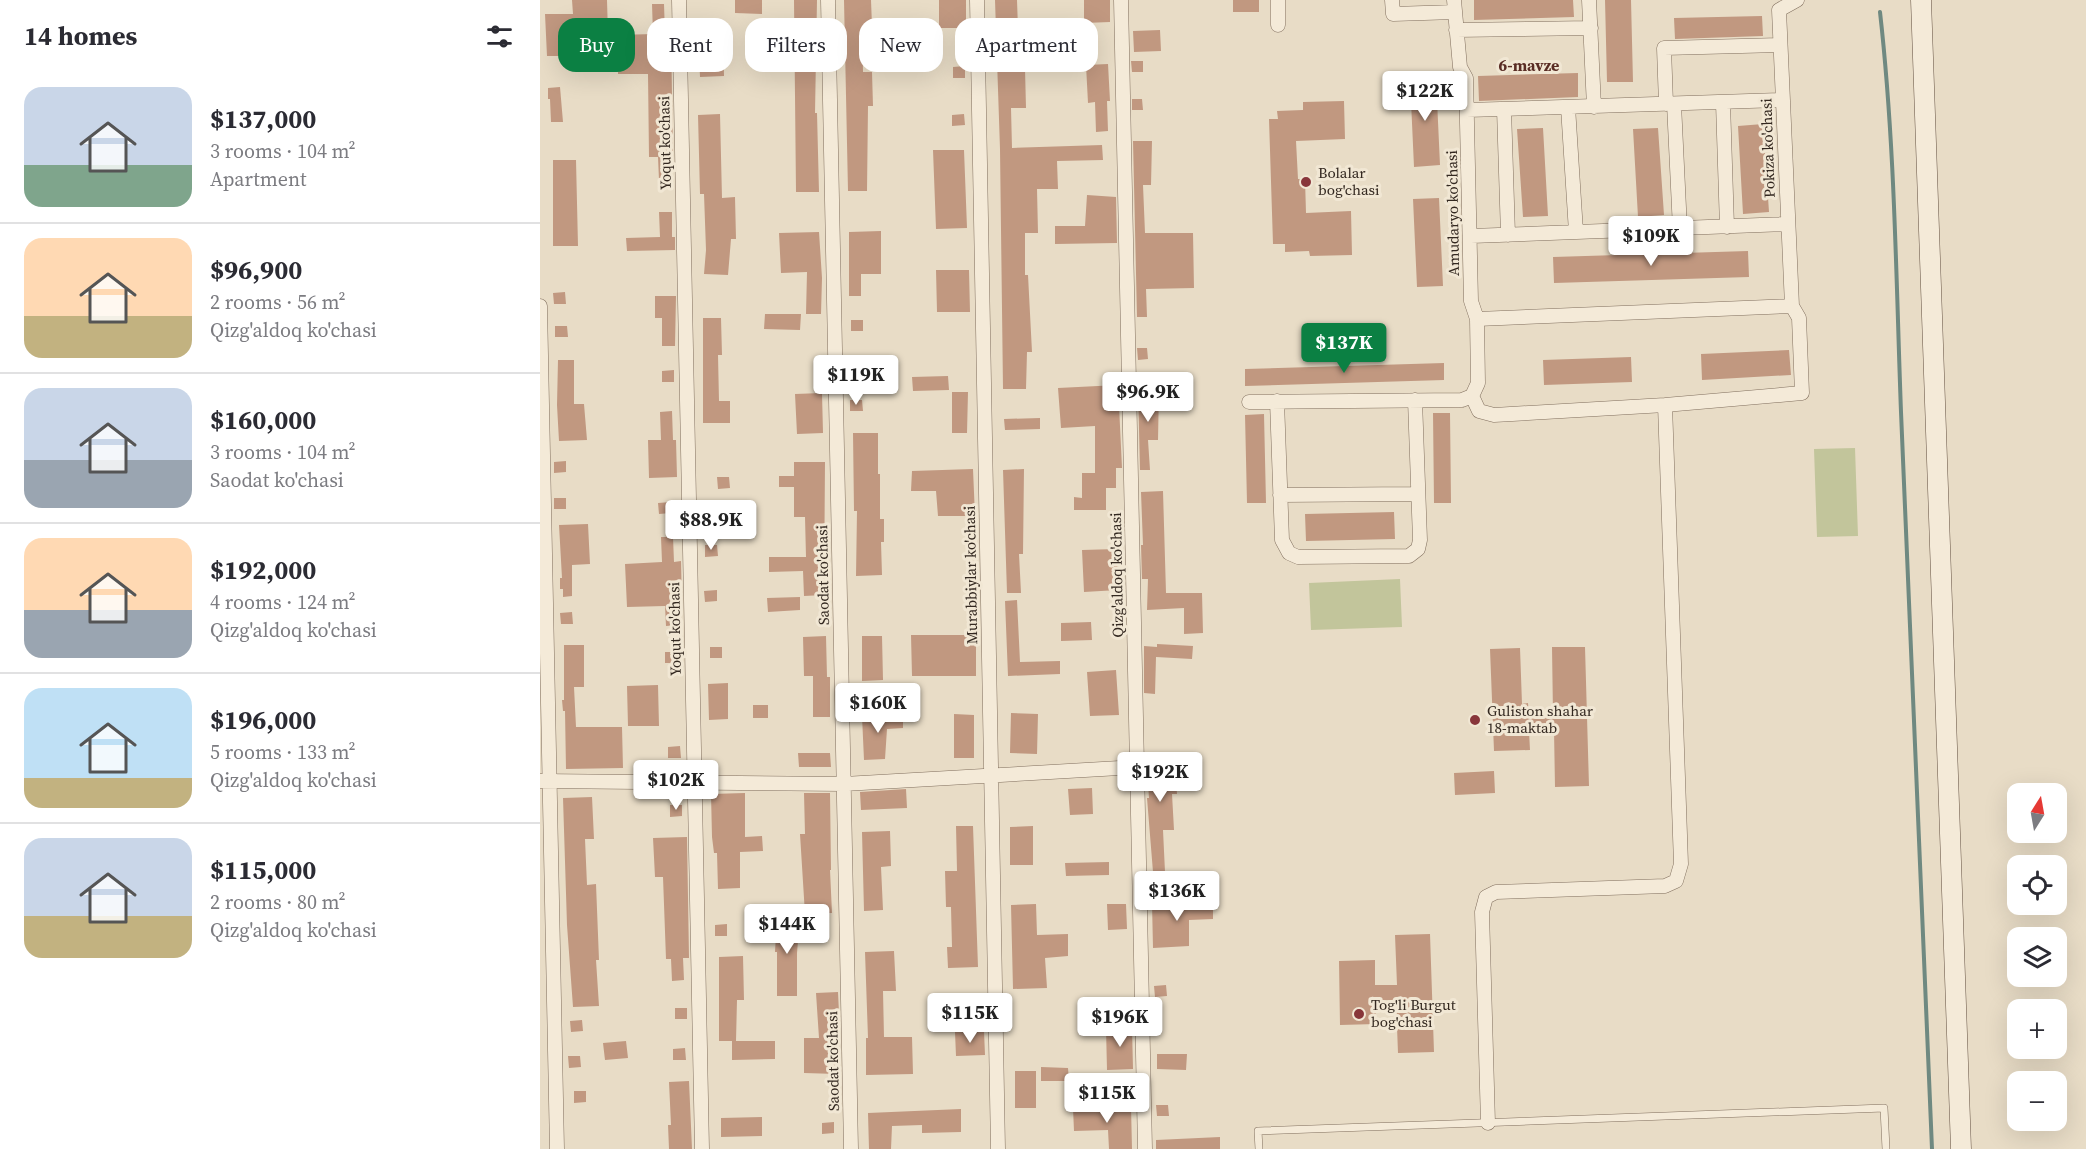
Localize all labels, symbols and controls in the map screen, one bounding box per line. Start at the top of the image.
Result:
text: 14 homes [24,18,137,54]
chip: Buy [558,18,635,72]
chip: Rent [647,18,733,72]
chip: Filters [745,18,847,72]
chip: New [859,18,943,72]
chip: Apartment [955,18,1098,72]
icon: filters [483,20,516,53]
district label: 6-mavze [1499,54,1559,76]
pin: $122K [1383,71,1467,122]
text: $122K [1396,76,1454,104]
street label: Yoqut ko'chasi [653,96,676,190]
street label: Pokiza ko'chasi [1755,98,1780,198]
text: $137,000 [210,101,316,137]
icon: home [72,111,144,183]
text: 3 rooms · 104 m² [210,137,356,165]
street label: Amudaryo ko'chasi [1441,150,1464,276]
place label: Bolalar bog'chasi [1318,162,1380,200]
text: Apartment [210,165,307,193]
marker: Bolalar bog'chasi [1299,175,1313,189]
pin: $109K [1609,216,1693,267]
text: $109K [1622,221,1680,249]
text: $96,900 [210,252,302,288]
icon: home [72,262,144,334]
text: 2 rooms · 56 m² [210,288,346,316]
text: Qizg'aldoq ko'chasi [210,316,377,344]
pin: $137K [1302,323,1386,374]
text: $137K [1315,328,1373,356]
pin: $119K [814,355,898,406]
text: $119K [827,360,885,388]
pin: $96.9K [1099,372,1197,423]
text: $96.9K [1116,377,1180,405]
text: $160,000 [210,402,316,438]
icon: home [72,412,144,484]
text: 3 rooms · 104 m² [210,438,356,466]
text: Saodat ko'chasi [210,466,344,494]
pin: $88.9K [662,500,760,551]
text: $88.9K [679,505,743,533]
street label: Murabbiylar ko'chasi [959,505,982,645]
street label: Qizg'aldoq ko'chasi [1105,512,1128,638]
street label: Saodat ko'chasi [811,525,834,625]
text: $192,000 [210,552,316,588]
icon: home [72,562,144,634]
street label: Yoqut ko'chasi [663,582,686,676]
text: 4 rooms · 124 m² [210,588,356,616]
text: Qizg'aldoq ko'chasi [210,616,377,644]
pin: $160K [836,683,920,734]
text: $160K [849,688,907,716]
place label: Guliston shahar 18-maktab [1487,700,1594,738]
text: $196,000 [210,702,316,738]
icon: home [72,712,144,784]
marker: Guliston shahar 18-maktab [1468,713,1482,727]
text: 5 rooms · 133 m² [210,738,356,766]
pin: $192K [1118,752,1202,803]
text: $192K [1131,757,1189,785]
pin: $102K [634,760,718,811]
text: $102K [647,765,705,793]
text: Qizg'aldoq ko'chasi [210,766,377,794]
north arrow [2007,783,2067,843]
map controls [2007,783,2067,1131]
text: $115,000 [210,852,316,888]
button: locate [2007,855,2067,915]
icon: home [72,862,144,934]
pin: $136K [1135,871,1219,922]
text: $136K [1148,876,1206,904]
text: 2 rooms · 80 m² [210,888,346,916]
pin: $144K [745,904,829,955]
text: $144K [758,909,816,937]
text: Qizg'aldoq ko'chasi [210,916,377,944]
button: layers [2007,927,2067,987]
pin: $115K [928,993,1012,1044]
place label: Tog'li Burgut bog'chasi [1371,994,1456,1032]
pin: $196K [1078,997,1162,1048]
text: $115K [941,998,999,1026]
button: + [2007,999,2067,1059]
text: $196K [1091,1002,1149,1030]
marker: Tog'li Burgut bog'chasi [1352,1007,1366,1021]
street label: Saodat ko'chasi [821,1011,844,1111]
button: − [2007,1071,2067,1131]
pin: $115K [1065,1073,1149,1124]
text: $115K [1078,1078,1136,1106]

